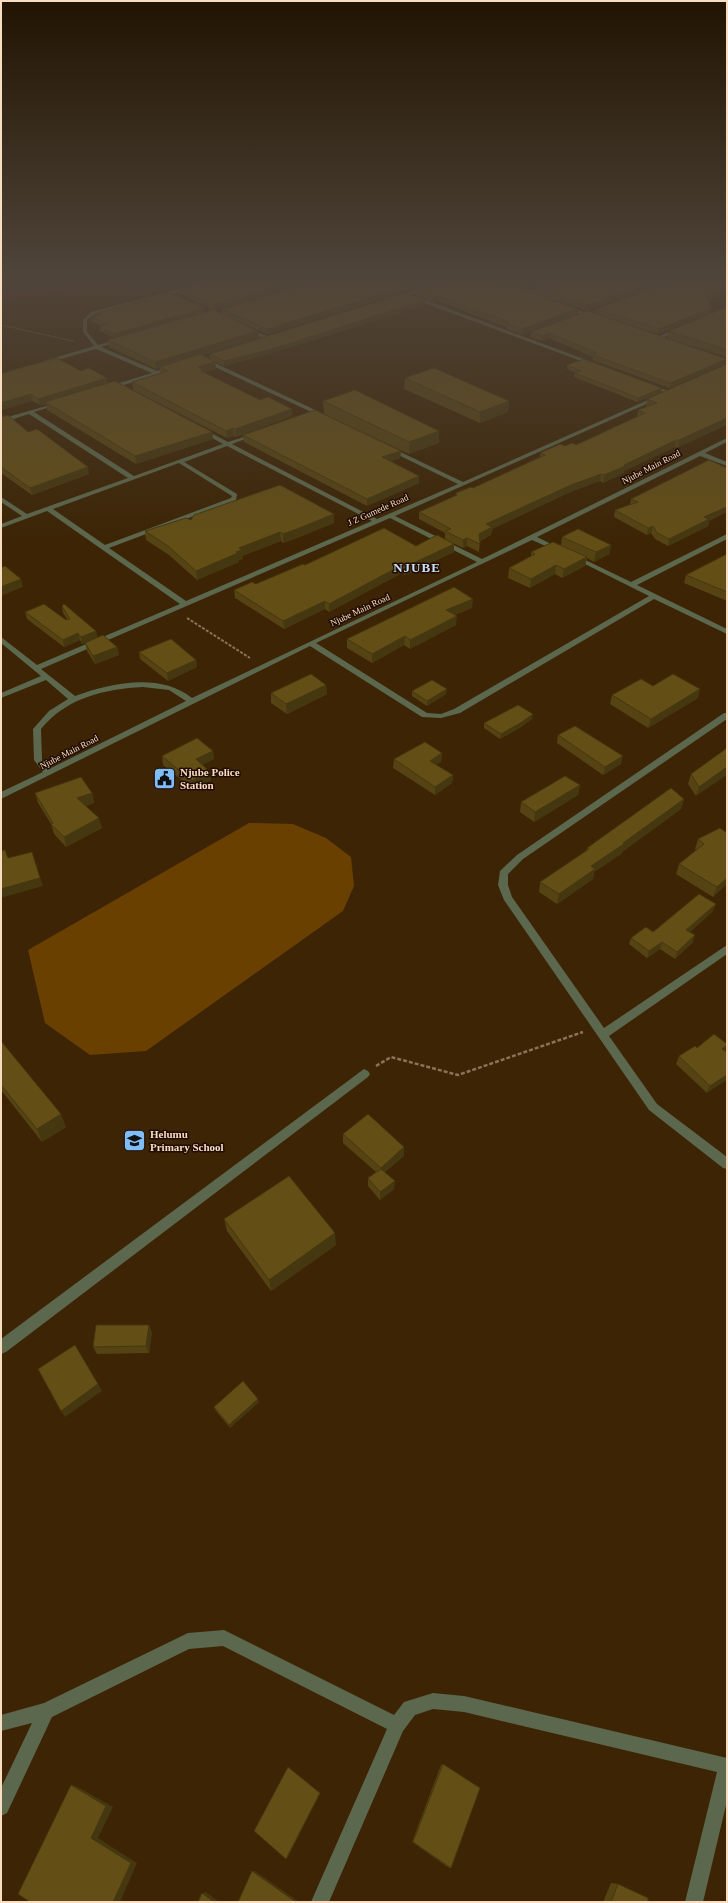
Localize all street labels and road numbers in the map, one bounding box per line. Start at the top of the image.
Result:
street label: Njube Main Road [620,448,682,486]
street label: J Z Gumede Road [346,492,410,528]
street label: Njube Main Road [329,592,392,628]
street label: Njube Main Road [38,733,100,771]

